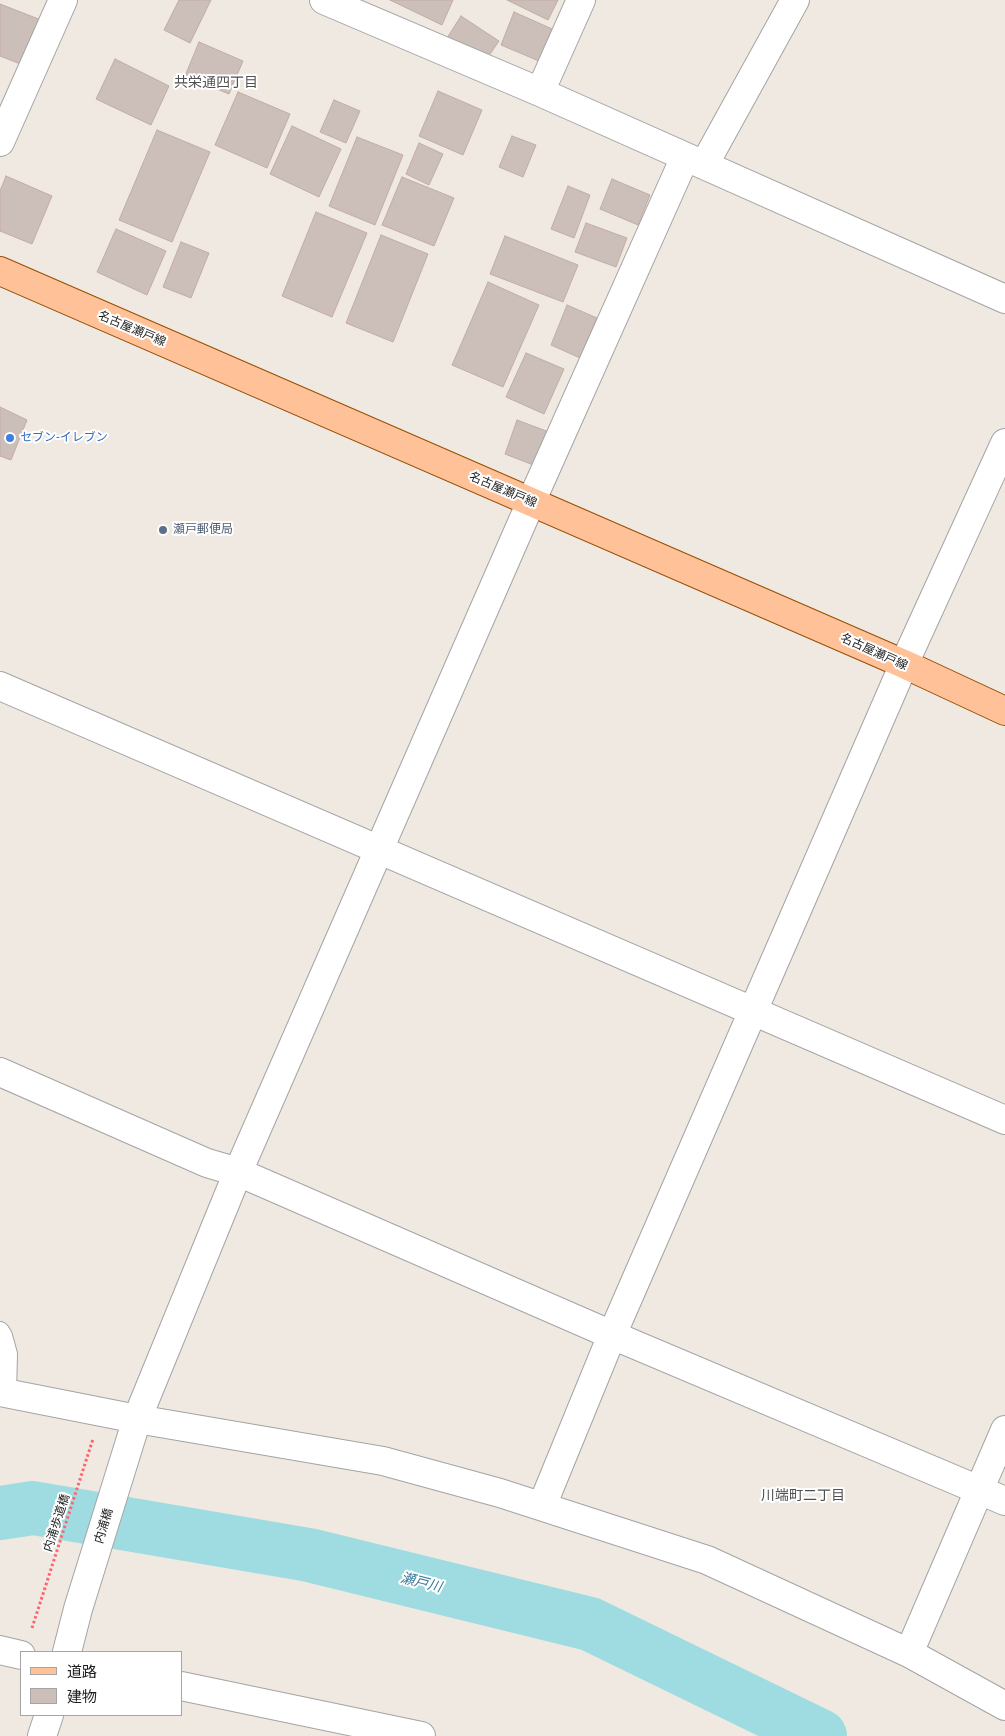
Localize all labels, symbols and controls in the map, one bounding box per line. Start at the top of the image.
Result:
district label: 共栄通四丁目 [174,75,258,91]
street label: 名古屋瀬戸線 [96,308,168,350]
place label: セブン-イレブン [20,431,108,445]
marker: セブン-イレブン [4,432,16,444]
street label: 名古屋瀬戸線 [467,469,539,511]
place label: 瀬戸郵便局 [173,523,233,537]
marker: 瀬戸郵便局 [157,524,169,536]
street label: 名古屋瀬戸線 [838,631,910,673]
district label: 川端町二丁目 [761,1488,845,1504]
street label: 内浦歩道橋 [41,1492,73,1554]
street label: 内浦橋 [92,1507,116,1545]
water label: 瀬戸川 [399,1570,443,1596]
legend [20,1651,182,1716]
text: 道路 [67,1661,97,1681]
text: 建物 [67,1686,97,1706]

